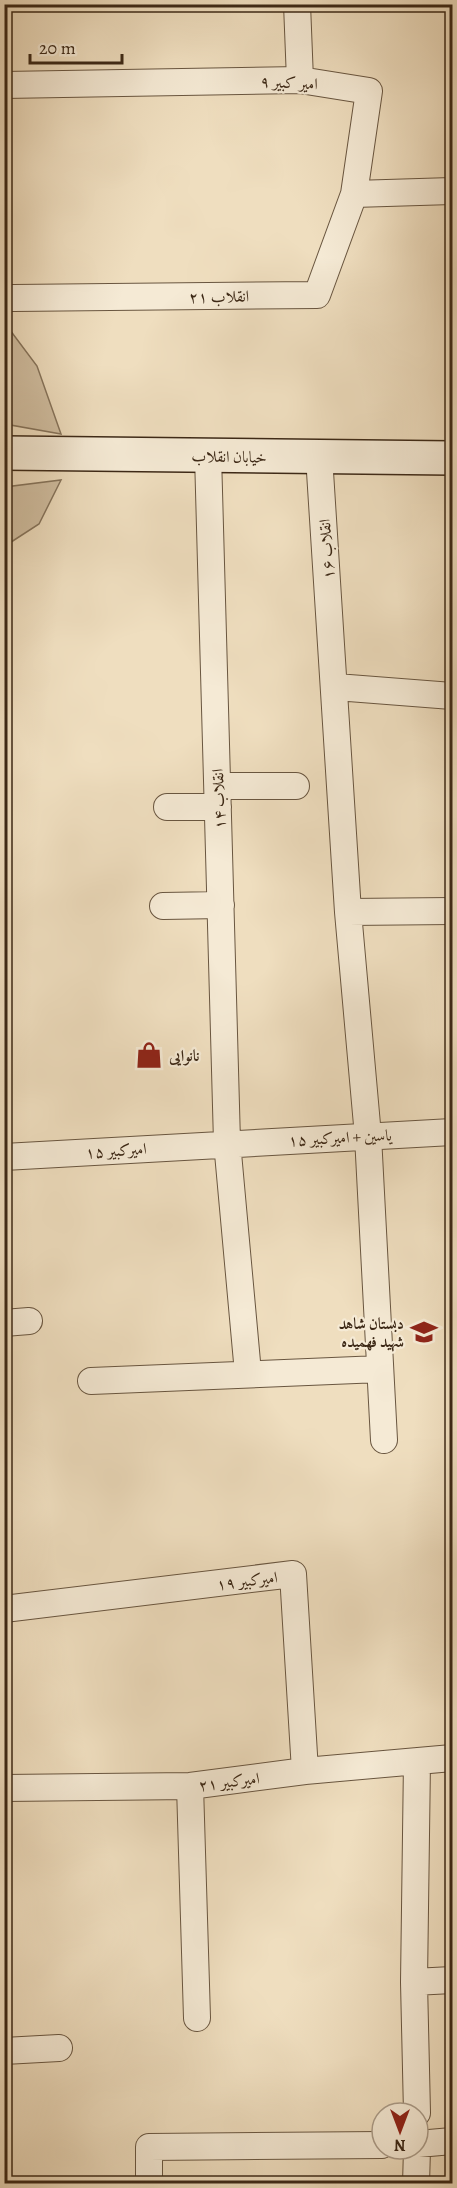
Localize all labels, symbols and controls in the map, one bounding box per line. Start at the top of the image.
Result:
scale bar [30,27,122,65]
text: 20 m [39,36,76,60]
street label: امیر کبیر ۹ [260,71,318,95]
street label: انقلاب ۲۱ [189,285,249,309]
street label: خیابان انقلاب [191,445,267,469]
street label: انقلاب ۱۶ [314,518,340,580]
street label: انقلاب ۱۴ [207,768,231,830]
shop icon: نانوایی [134,1040,164,1070]
place label: نانوایی [168,1045,199,1067]
street label: یاسین + امیرکبیر ۱۵ [288,1124,393,1152]
street label: امیرکبیر ۱۵ [85,1138,147,1164]
place label: دبستان شاهد شهید فهمیده [338,1313,404,1353]
school or university icon: دبستان شاهد شهید فهمیده [409,1317,439,1347]
street label: امیرکبیر ۱۹ [215,1566,279,1596]
street label: امیرکبیر ۲۱ [197,1767,261,1797]
north arrow [370,2101,430,2161]
text: N [394,2134,406,2156]

